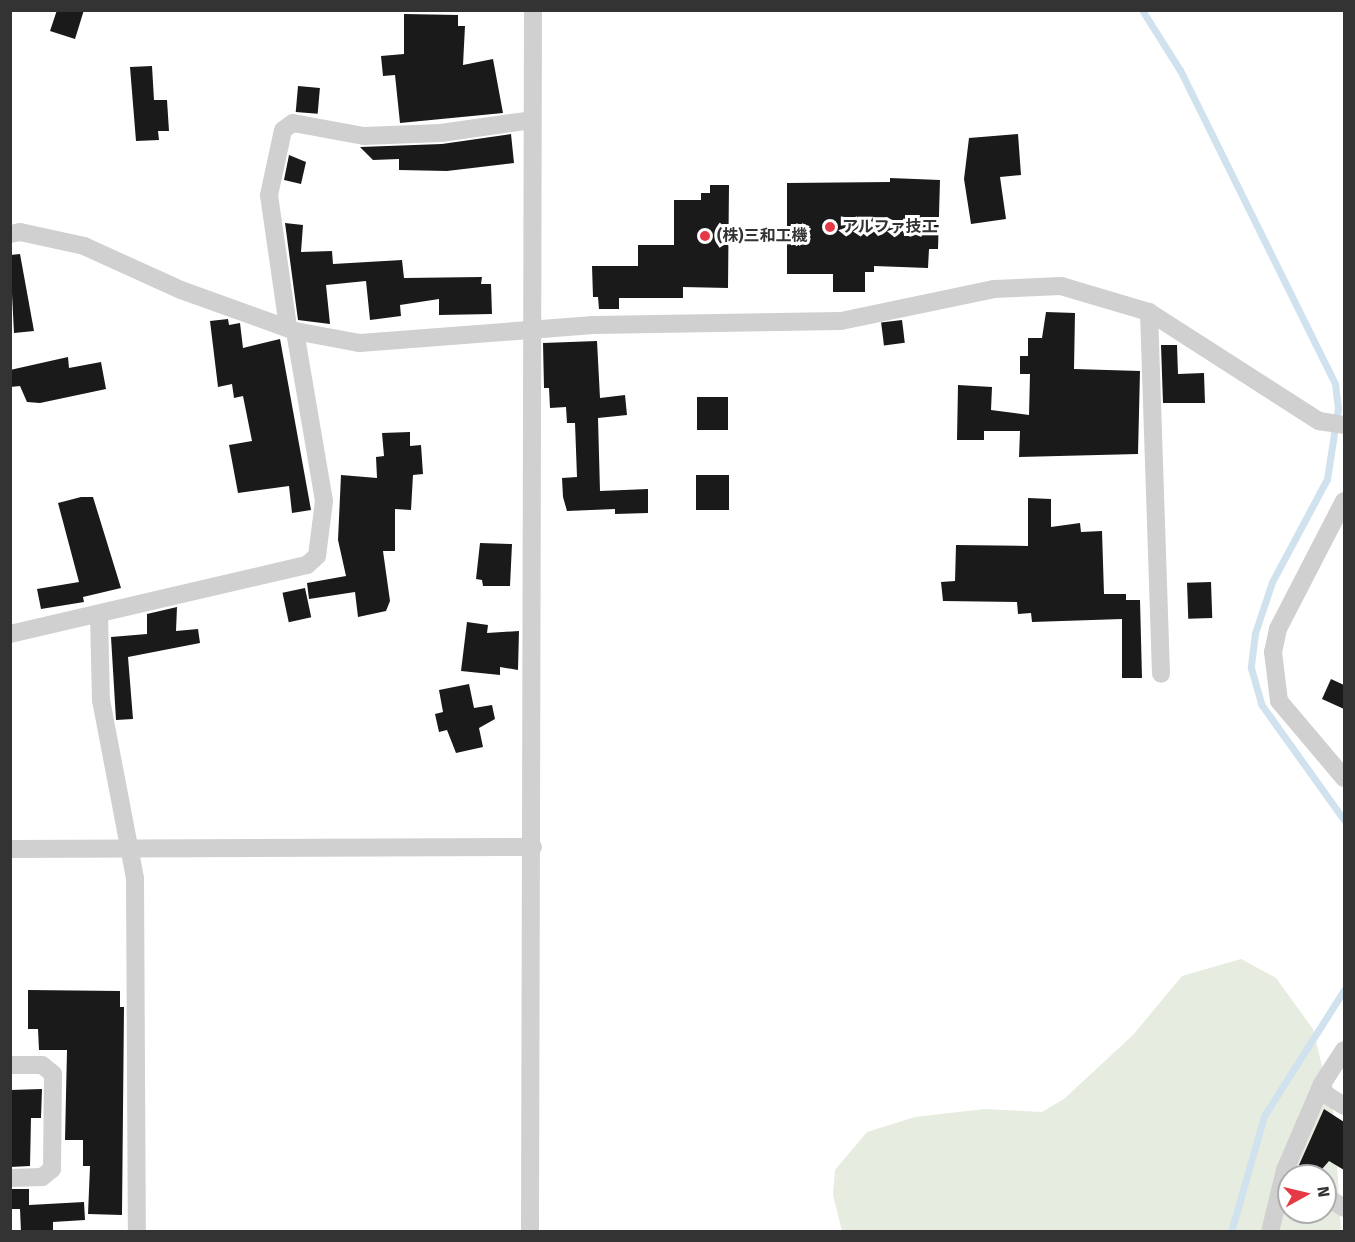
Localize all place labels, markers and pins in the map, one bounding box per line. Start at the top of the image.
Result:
place label: アルファ技工 [842,217,938,237]
marker: アルファ技工 [823,220,837,234]
place label: (株)三和工機 [717,226,807,246]
marker: (株)三和工機 [698,229,712,243]

